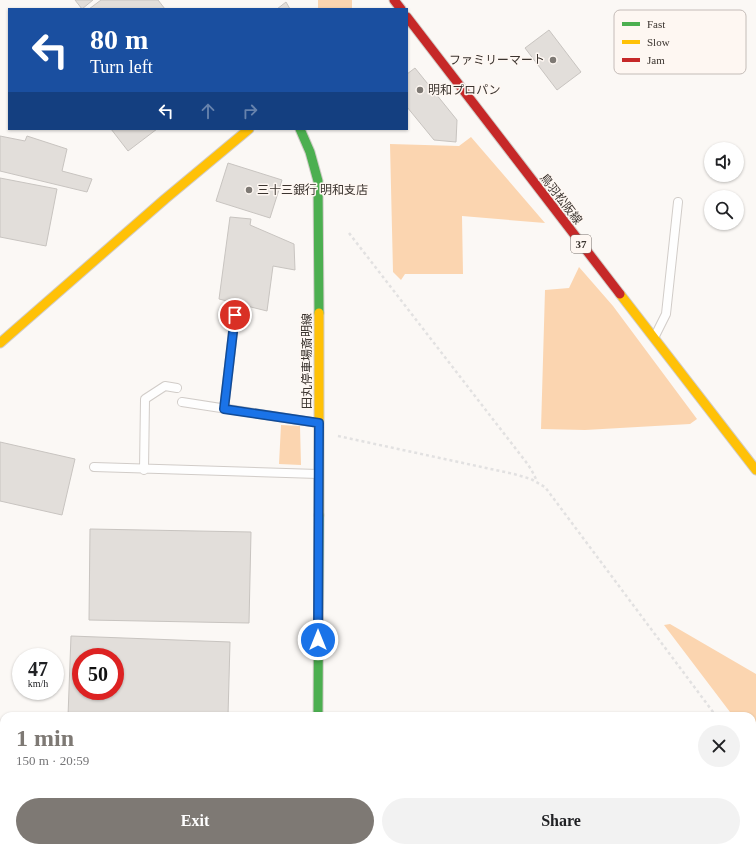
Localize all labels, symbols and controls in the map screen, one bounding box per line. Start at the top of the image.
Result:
legend [614,10,746,74]
text: Fast [647,18,665,30]
icon: left [24,24,76,76]
text: 80 m [90,24,148,55]
text: Slow [647,36,670,48]
place label: ファミリーマート [449,53,545,67]
text: Jam [647,54,665,66]
marker: ファミリーマート [548,55,558,65]
text: Turn left [90,57,153,77]
place label: 明和プロパン [428,83,501,97]
marker: 明和プロパン [415,85,425,95]
icon: left [155,100,177,122]
icon: ahead [197,100,219,122]
icon: right [239,100,261,122]
map controls [704,142,744,230]
button: sound [704,142,744,182]
street label: 鳥羽松阪線 [537,171,585,227]
place label: 三十三銀行 明和支店 [257,183,368,197]
marker: 三十三銀行 明和支店 [244,185,254,195]
button: search [704,190,744,230]
road number: 37 [571,235,591,253]
pin [218,298,252,332]
icon: arrive [224,304,246,326]
street label: 田丸停車場斎明線 [300,313,314,409]
position arrow [297,619,339,661]
speed limit sign: 50 [72,648,124,700]
text: 47 [28,658,48,680]
text: km/h [28,678,48,689]
text: 1 min [16,725,74,751]
button: close [698,725,740,767]
text: 150 m · 20:59 [16,753,89,768]
button: Exit [16,798,374,844]
button: Share [382,798,740,844]

